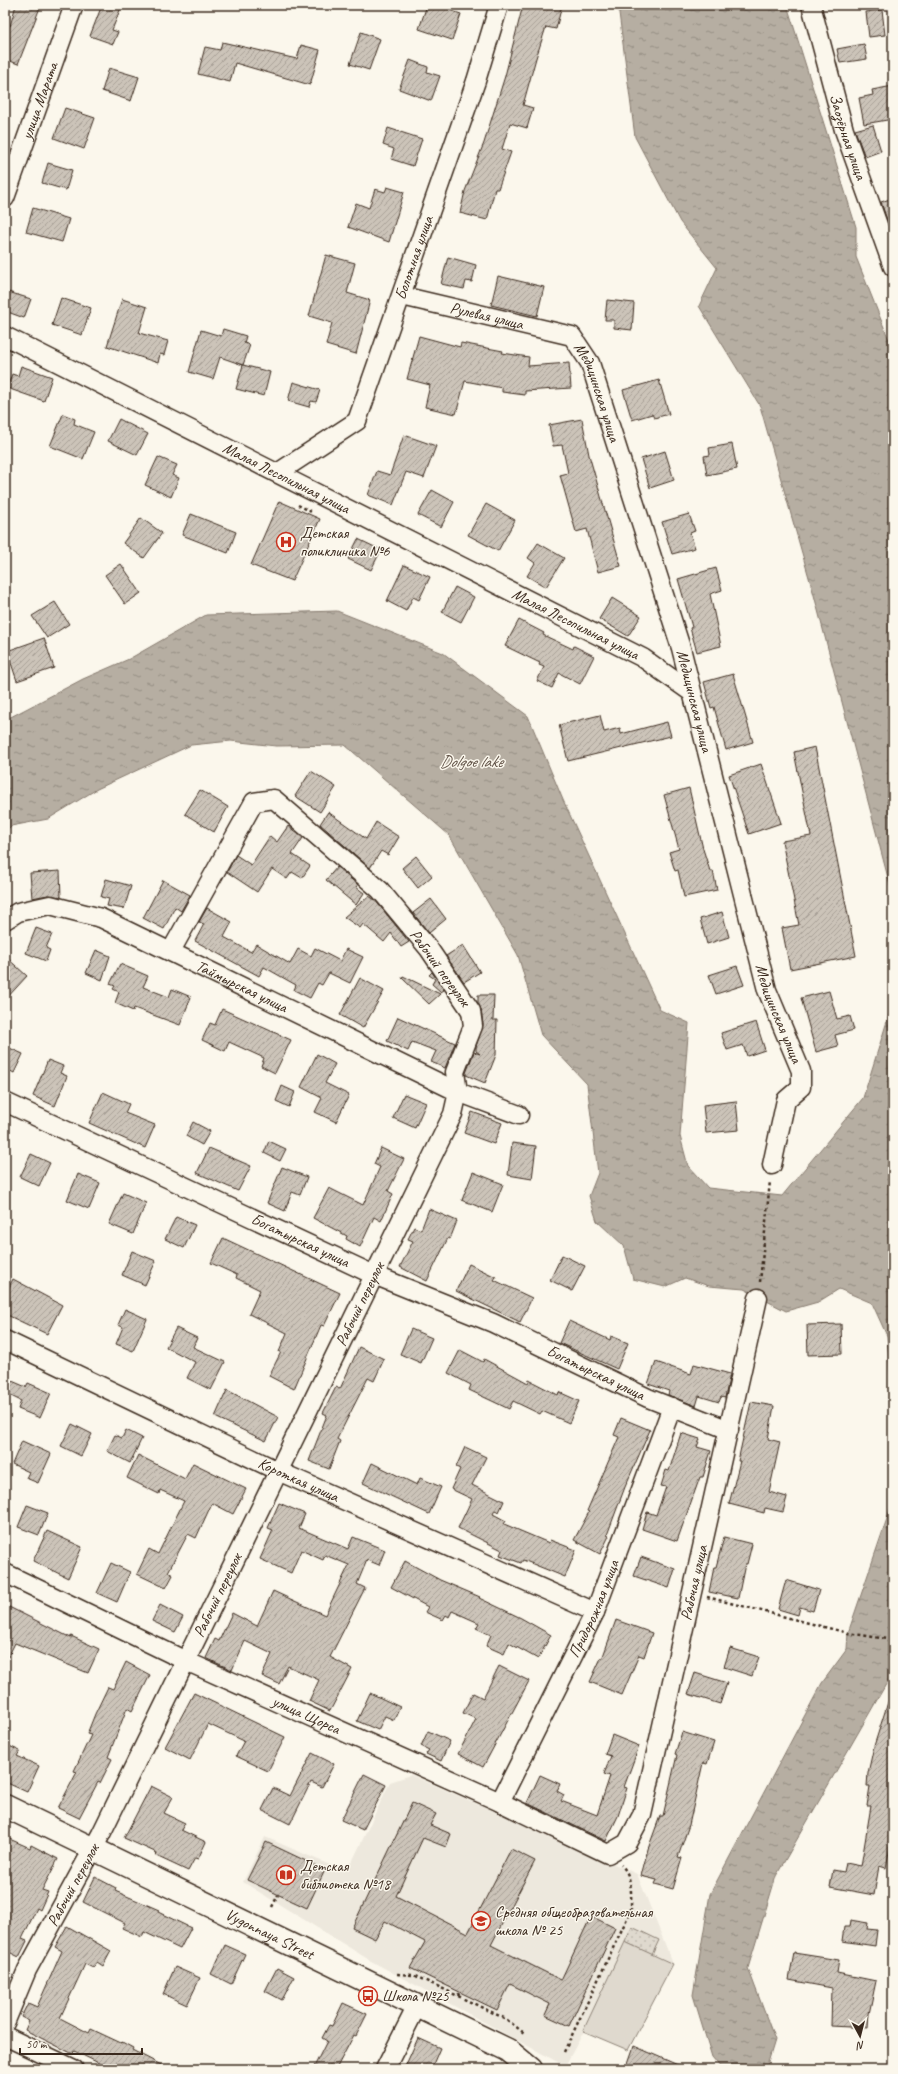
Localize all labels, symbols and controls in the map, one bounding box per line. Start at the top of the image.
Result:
street label: улица Марата [16,58,63,143]
street label: Заозёрная улица [825,92,872,184]
street label: Болотная улица [390,212,438,302]
street label: Рулевая улица [448,298,526,334]
street label: Медицинская улица [569,339,625,446]
street label: Малая Лесопильная улица [219,438,354,519]
place label: Детская поликлиника №6 [300,523,390,561]
hospital icon: Детская поликлиника №6 [275,531,297,553]
street label: Малая Лесопильная улица [509,584,644,665]
street label: Медицинская улица [672,648,717,756]
water label: Dolgoe lake [440,751,505,772]
street label: Рабочий переулок [405,925,476,1012]
street label: Таймырская улица [192,956,292,1018]
street label: Медицинская улица [751,962,807,1068]
street label: Богатырская улица [248,1209,354,1273]
street label: Рабочий переулок [331,1257,390,1349]
street label: Богатырская улица [544,1341,649,1405]
street label: Короткая улица [255,1453,343,1507]
street label: Рабочая улица [676,1542,712,1622]
street label: Рабочий переулок [189,1548,248,1640]
street label: Придорожная улица [564,1556,624,1661]
street label: улица Щорса [268,1691,345,1739]
street label: Рабочий переулок [43,1839,105,1930]
place label: Детская библиотека №18 [300,1856,392,1894]
library icon: Детская библиотека №18 [275,1864,297,1886]
place label: Средняя общеобразовательная школа № 25 [495,1902,654,1940]
street label: Vygonnaya Street [222,1904,319,1965]
school or university icon: Средняя общеобразовательная школа № 25 [470,1910,492,1932]
bus stop icon: Школа №25 [357,1985,379,2007]
place label: Школа №25 [382,1986,450,2006]
north arrow [840,2016,880,2056]
scale bar [20,2030,142,2056]
text: 50 m [26,2036,48,2052]
text: N [855,2039,865,2054]

